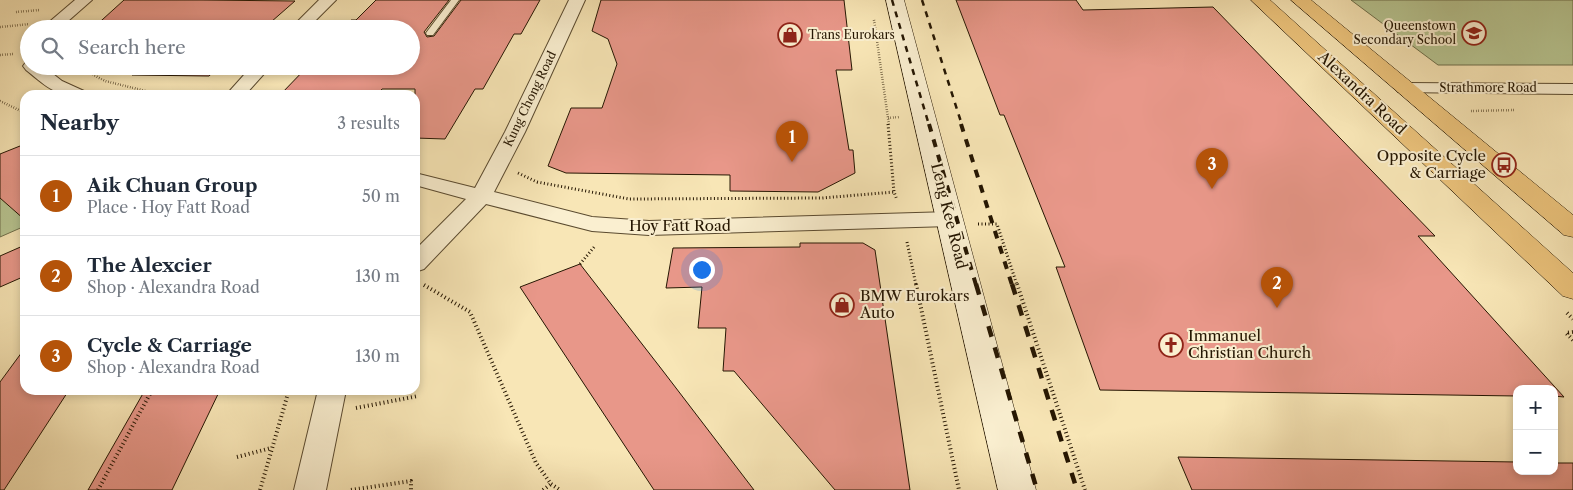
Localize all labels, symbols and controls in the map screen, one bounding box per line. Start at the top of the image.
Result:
place label: Queenstown Secondary School [1353,18,1456,47]
search box [20,20,420,75]
school or university icon: Queenstown Secondary School [1461,20,1487,46]
shop icon: Trans Eurokars [777,22,803,48]
place label: Trans Eurokars [808,27,895,42]
icon: search [38,34,66,62]
text: Search here [78,36,186,59]
street label: Alexandra Road [1314,46,1410,138]
street label: Kung Chong Road [500,48,560,149]
street label: Strathmore Road [1439,80,1537,95]
text: Nearby [40,110,119,135]
text: 3 results [337,113,400,133]
pin: 1 [776,121,808,162]
place label: Opposite Cycle & Carriage [1377,146,1486,182]
pin: 3 [1196,148,1228,189]
bus stop icon: Opposite Cycle & Carriage [1491,152,1517,178]
street label: Leng Kee Road [927,161,972,271]
text: Aik Chuan Group [87,174,258,197]
text: 1 [52,186,60,206]
text: 50 m [362,186,400,206]
text: Place · Hoy Fatt Road [87,197,250,217]
street label: Hoy Fatt Road [629,216,731,235]
text: The Alexcier [87,254,212,277]
your location [689,257,715,283]
text: 2 [51,266,61,286]
text: 130 m [355,266,400,286]
pin: 2 [1261,267,1293,308]
text: Shop · Alexandra Road [87,277,260,297]
place label: BMW Eurokars Auto [859,286,969,322]
shop icon: BMW Eurokars Auto [829,292,855,318]
place label: Immanuel Christian Church [1188,326,1312,362]
church icon: Immanuel Christian Church [1158,332,1184,358]
text: Cycle & Carriage [87,334,252,357]
text: 3 [51,346,61,366]
text: 130 m [355,346,400,366]
text: Shop · Alexandra Road [87,357,260,377]
map controls [1513,385,1558,475]
button: + [1513,385,1558,430]
button: − [1513,430,1558,475]

